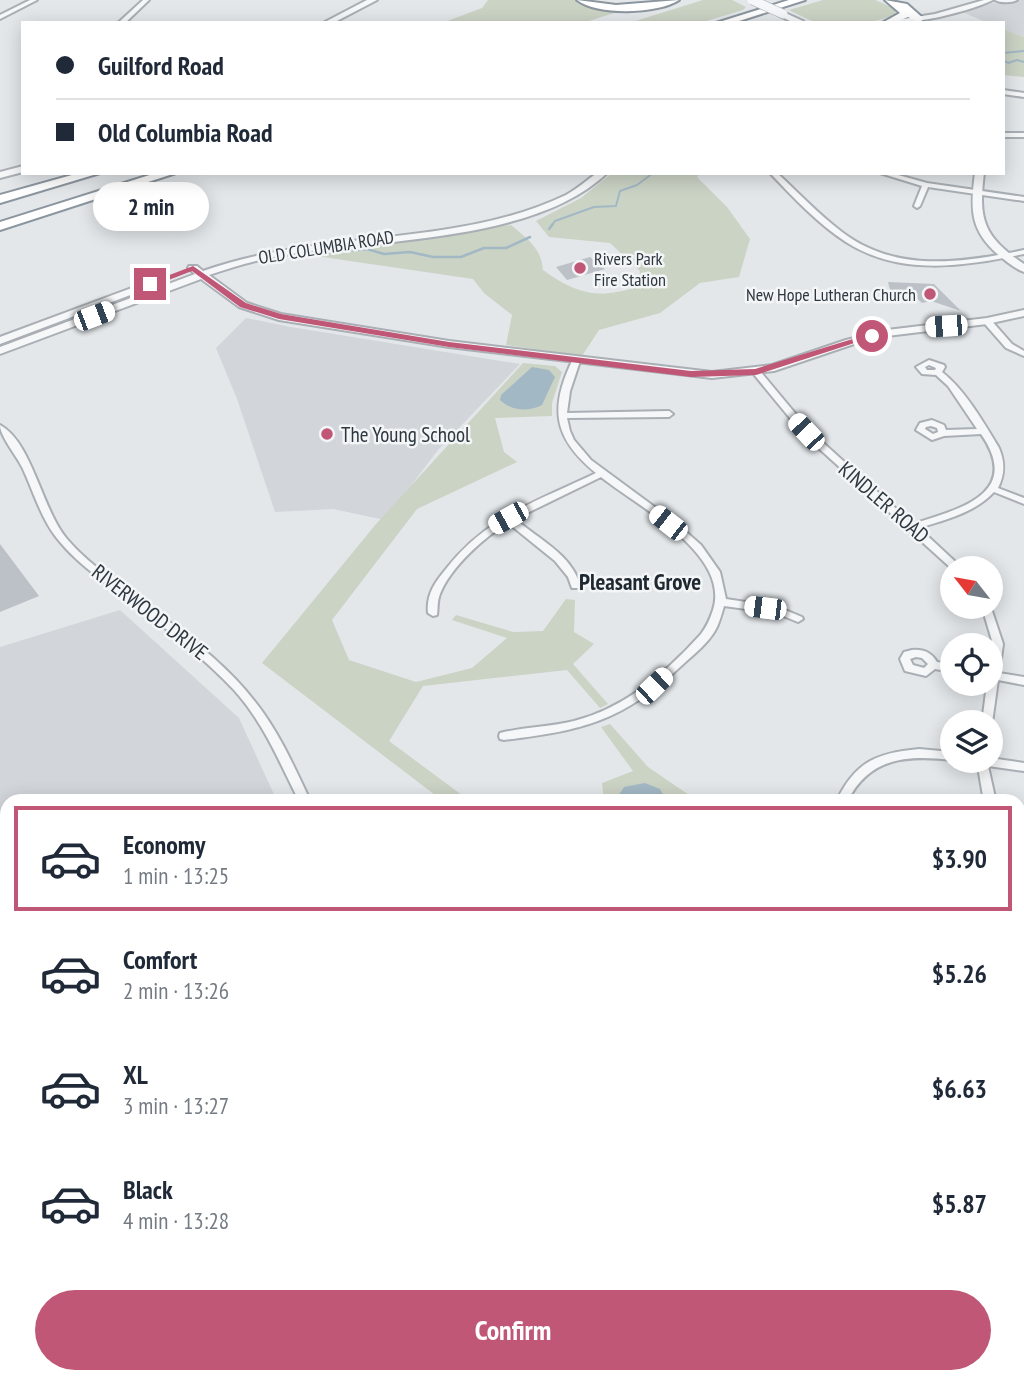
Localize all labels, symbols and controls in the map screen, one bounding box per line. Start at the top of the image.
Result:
text: Guilford Road [98,49,224,82]
text: Old Columbia Road [98,116,273,149]
callout: 2 min [92,182,208,232]
text: 2 min [128,192,174,221]
street label: OLD COLUMBIA ROAD [257,225,395,269]
place label: Rivers Park Fire Station [594,247,666,291]
marker: Rivers Park Fire Station [572,260,588,276]
route end [134,268,166,300]
place label: New Hope Lutheran Church [746,283,916,306]
marker: New Hope Lutheran Church [922,286,938,302]
car [71,299,118,333]
car [925,314,968,338]
route start [856,320,888,352]
car [784,409,829,455]
place label: The Young School [341,421,470,448]
marker: The Young School [319,426,335,442]
street label: KINDLER ROAD [833,455,935,549]
car [485,499,532,537]
car [645,502,692,544]
north arrow [940,556,1003,620]
map controls [940,556,1003,773]
street label: RIVERWOOD DRIVE [86,558,214,666]
district label: Pleasant Grove [579,567,701,596]
car [743,595,788,621]
button: locate [940,633,1003,696]
car [632,664,677,708]
button: layers [940,710,1003,773]
icon: car [39,827,102,890]
text: Economy [123,828,205,861]
text: $3.90 [932,842,987,875]
text: 1 min · 13:25 [123,861,229,890]
icon: car [39,942,102,1005]
text: Comfort [123,943,197,976]
text: $5.26 [932,957,987,990]
text: 2 min · 13:26 [123,976,229,1005]
icon: car [39,1057,102,1120]
text: XL [123,1058,148,1091]
text: $6.63 [932,1072,987,1105]
text: 3 min · 13:27 [123,1091,229,1120]
icon: car [39,1172,102,1235]
text: Black [123,1173,173,1206]
text: $5.87 [932,1187,987,1220]
text: 4 min · 13:28 [123,1206,229,1235]
button: Confirm [35,1290,991,1370]

